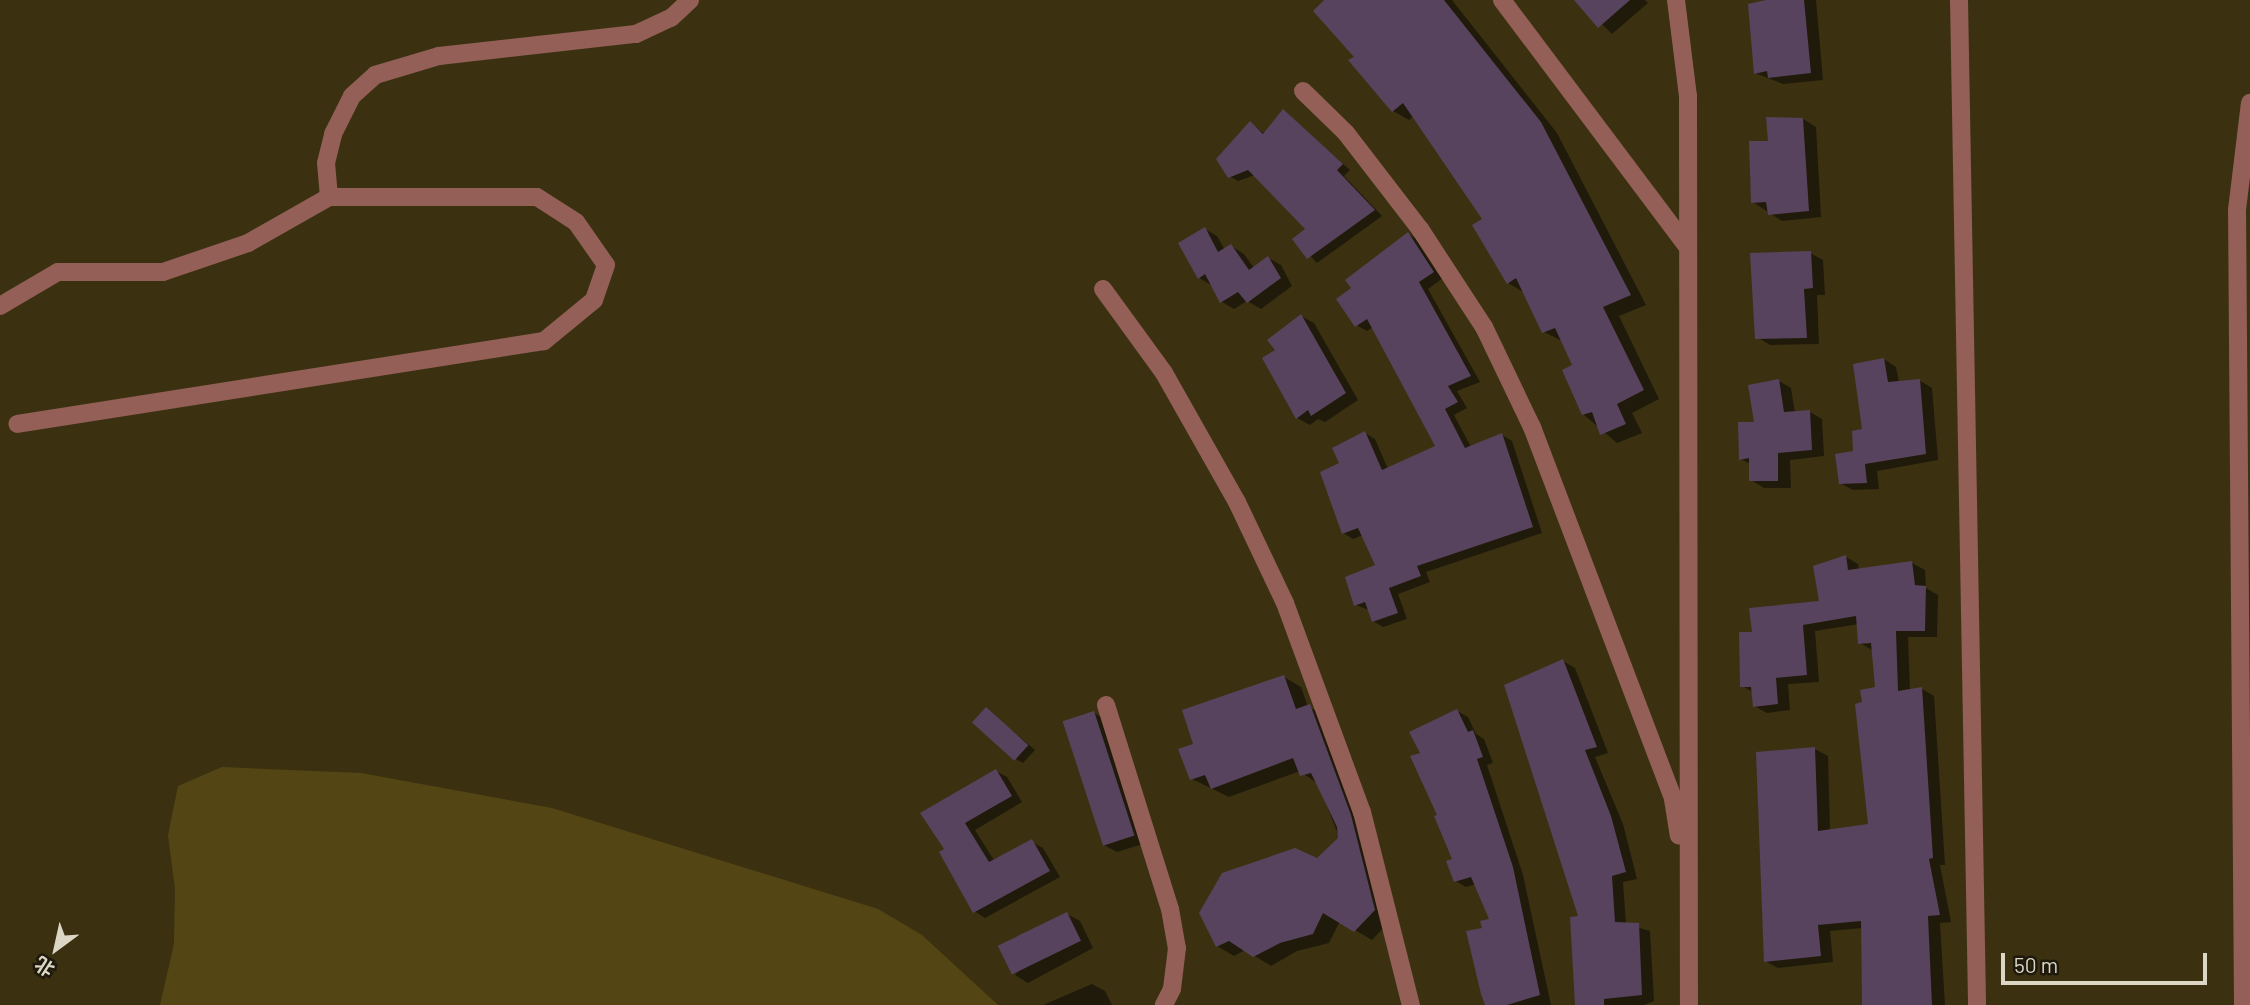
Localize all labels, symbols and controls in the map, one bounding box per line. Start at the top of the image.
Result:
north arrow [21,914,91,984]
scale bar [2005,939,2212,983]
text: 北 [30,952,59,982]
text: 50 m [2014,952,2058,977]

